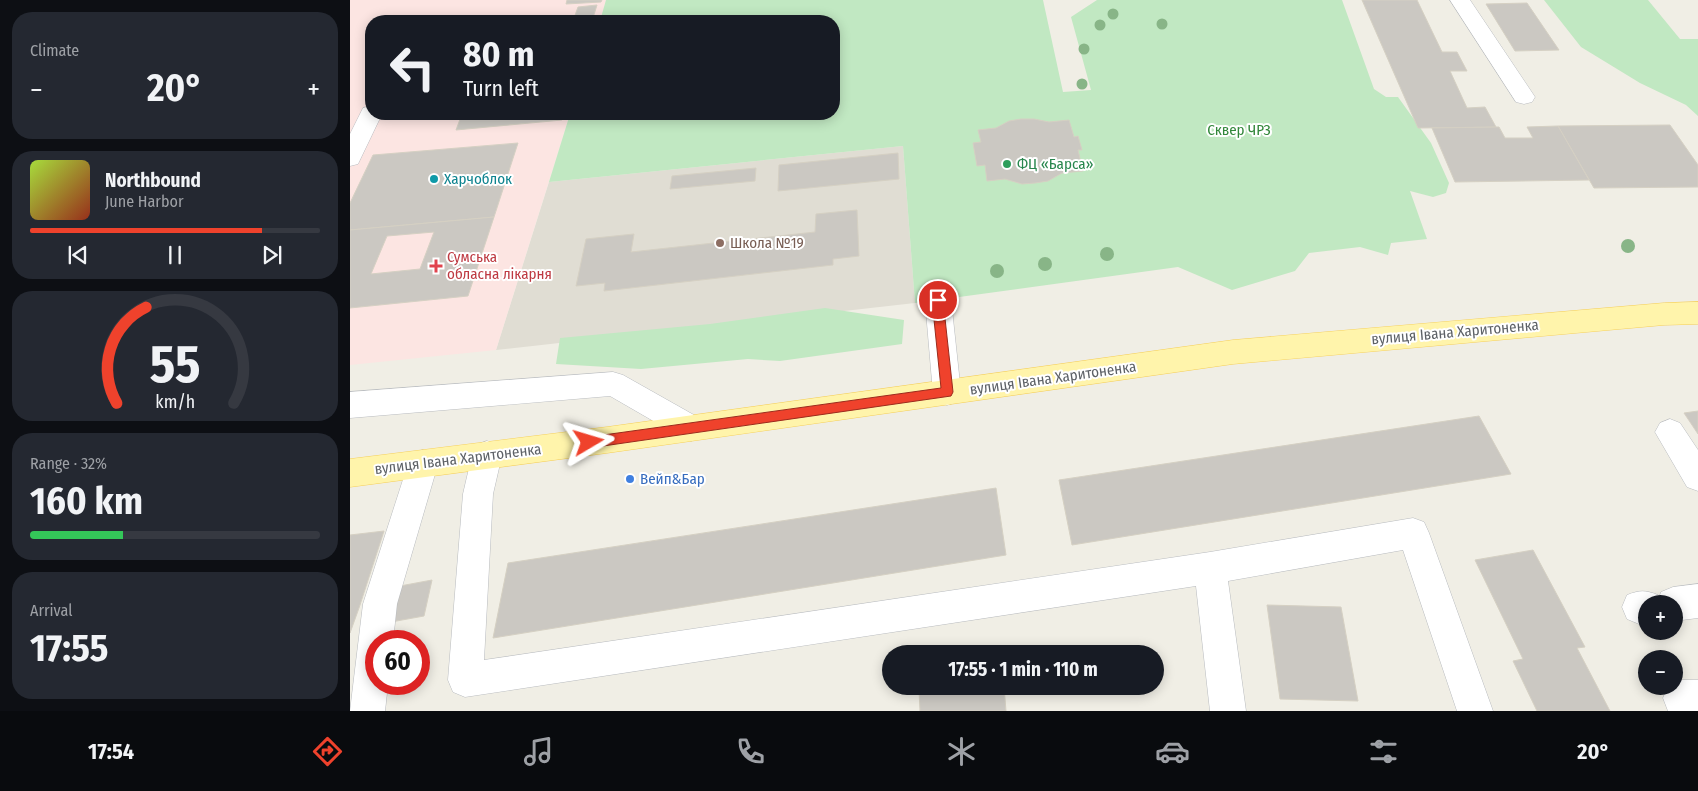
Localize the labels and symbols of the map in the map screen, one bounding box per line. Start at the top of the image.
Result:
park label: Сквер ЧРЗ [1207,121,1271,139]
place label: ФЦ «Барса» [1017,155,1094,173]
marker: ФЦ «Барса» [1001,158,1013,170]
place label: Харчоблок [444,170,512,188]
marker: Харчоблок [428,173,440,185]
place label: Школа №19 [730,234,804,252]
marker: Школа №19 [714,237,726,249]
place label: Сумська обласна лікарня [447,248,552,283]
marker: Сумська обласна лікарня [429,259,443,273]
pin [917,279,959,321]
street label: вулиця Івана Харитоненка [1371,316,1539,348]
street label: вулиця Івана Харитоненка [969,357,1137,399]
position arrow [562,415,614,467]
street label: вулиця Івана Харитоненка [374,440,542,478]
place label: Вейп&Бар [640,470,705,488]
marker: Вейп&Бар [624,473,636,485]
speed limit sign: 60 [365,630,430,695]

